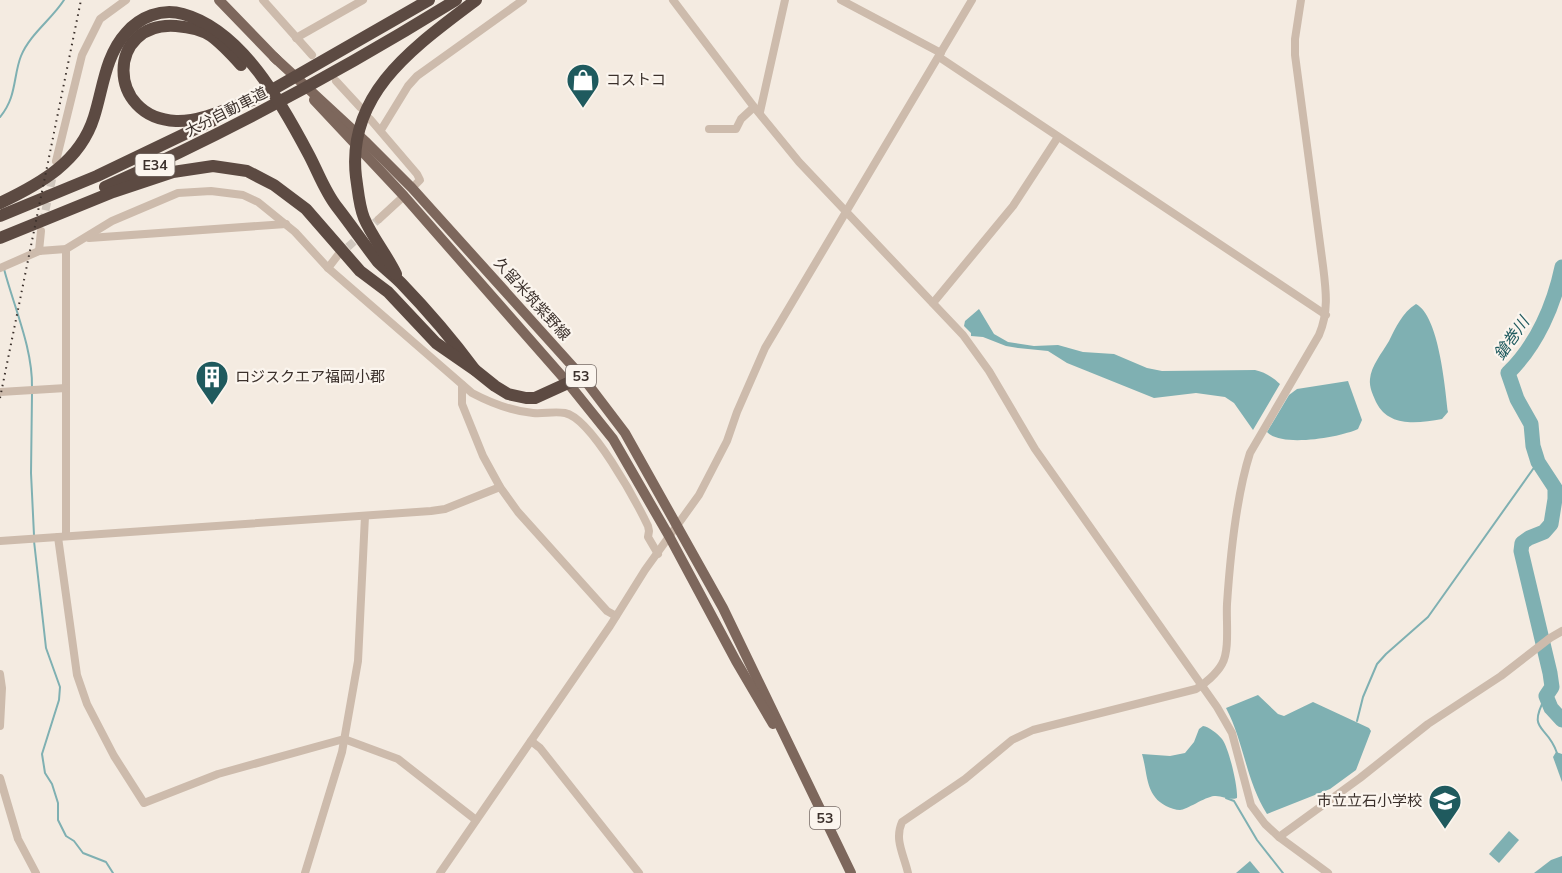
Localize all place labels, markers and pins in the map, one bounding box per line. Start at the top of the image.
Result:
shop icon: コストコ [565,62,601,109]
place label: コストコ [606,70,666,89]
building icon: ロジスクエア福岡小郡 [194,359,230,406]
place label: ロジスクエア福岡小郡 [235,367,385,386]
school or university icon: 市立立石小学校 [1427,783,1463,830]
place label: 市立立石小学校 [1317,791,1422,810]

